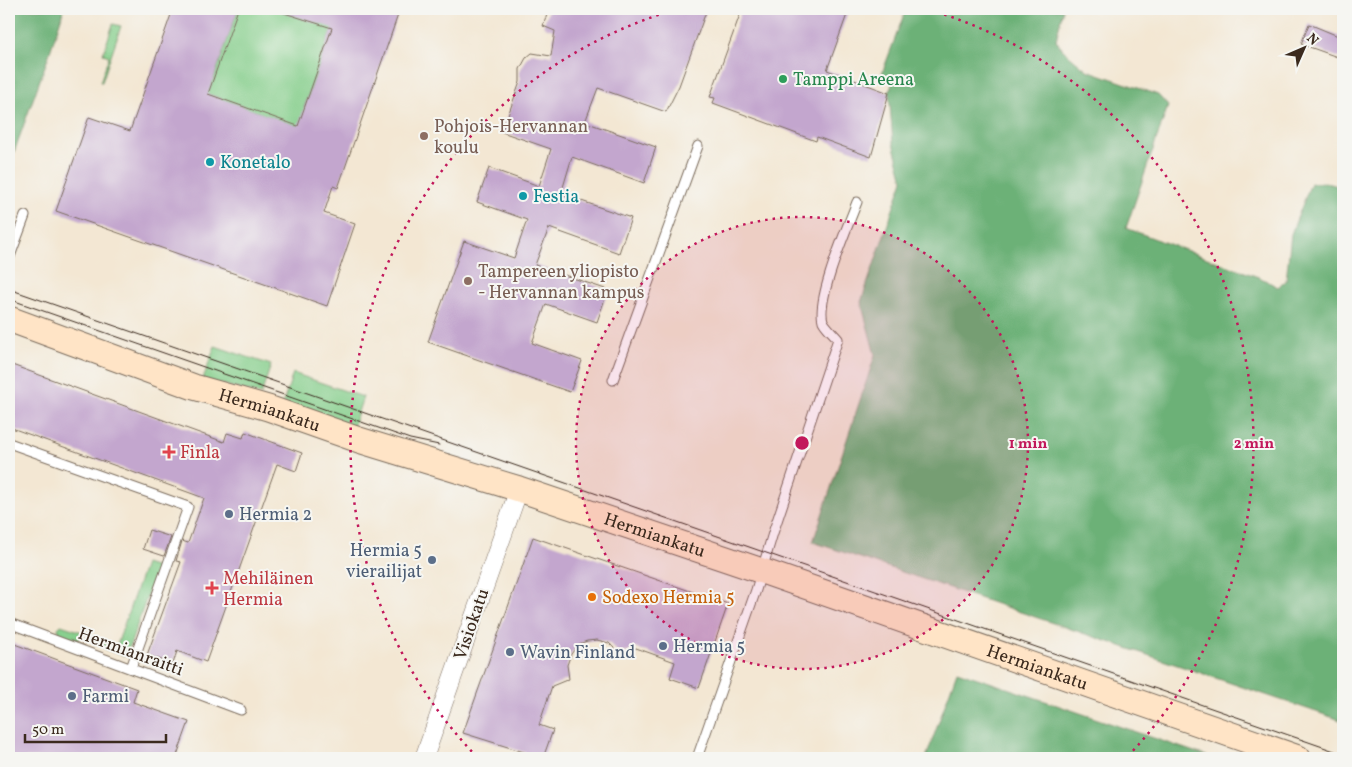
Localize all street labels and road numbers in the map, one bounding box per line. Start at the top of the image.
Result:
street label: Hermiankatu [215,384,323,439]
street label: Hermiankatu [600,507,708,565]
street label: Visiokatu [448,585,496,664]
street label: Hermianraitti [74,622,187,683]
street label: Hermiankatu [983,639,1091,698]

